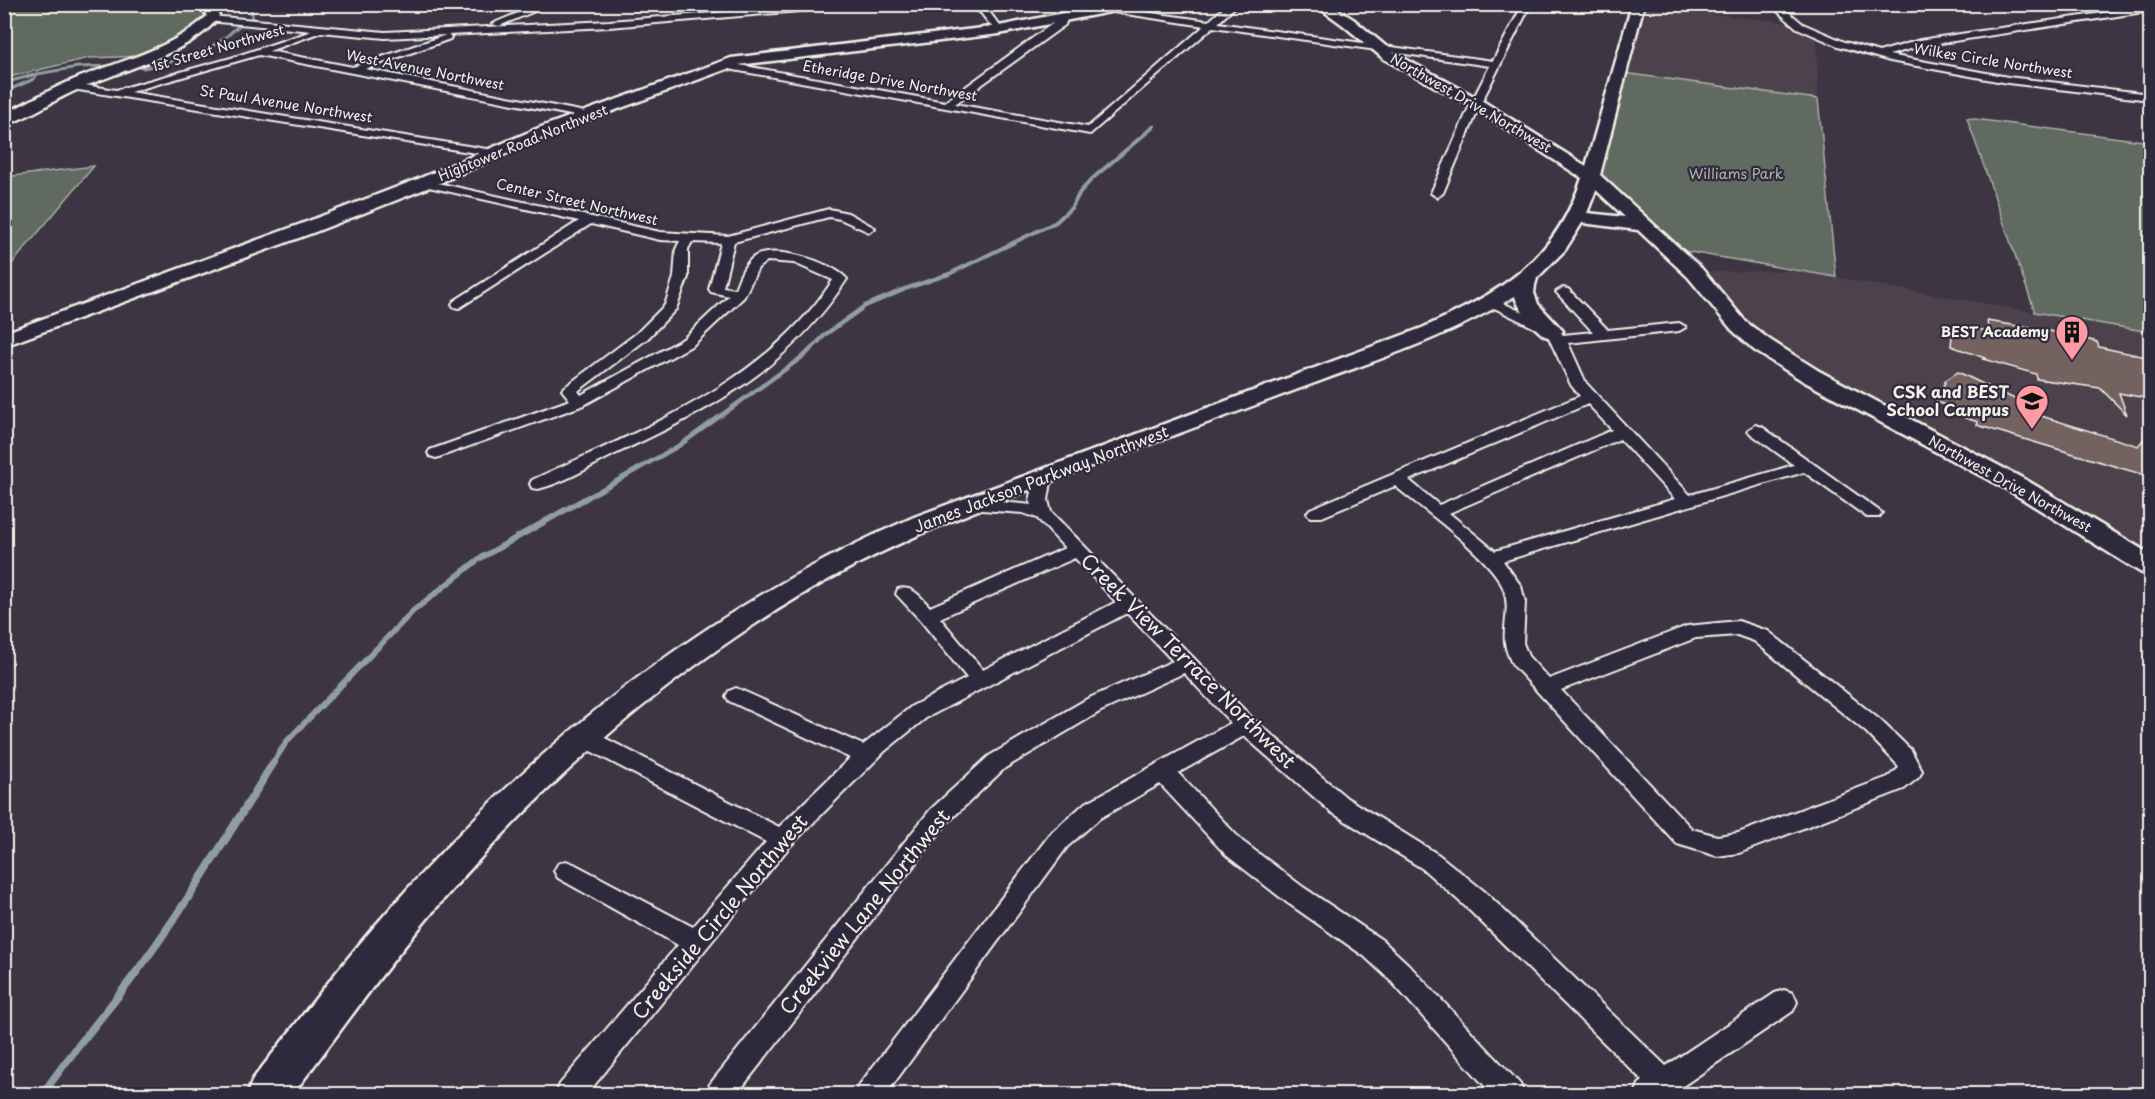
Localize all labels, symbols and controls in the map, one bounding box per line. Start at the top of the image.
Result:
street label: 1st Street Northwest [149,18,287,77]
street label: Wilkes Circle Northwest [1912,38,2074,83]
street label: West Avenue Northwest [344,44,506,95]
street label: Northwest Drive Northwest [1387,48,1556,158]
street label: Etheridge Drive Northwest [801,55,979,106]
street label: St Paul Avenue Northwest [198,79,374,128]
street label: Hightower Road Northwest [435,99,611,186]
park label: Williams Park [1689,163,1784,184]
street label: Center Street Northwest [494,173,660,230]
building icon: BEST Academy [2054,314,2090,361]
place label: BEST Academy [1941,321,2049,342]
place label: CSK and BEST School Campus [1886,379,2009,421]
school or university icon: CSK and BEST School Campus [2014,383,2050,430]
street label: James Jackson Parkway Northwest [910,418,1172,538]
street label: Northwest Drive Northwest [1925,430,2096,537]
street label: Creek View Terrace Northwest [1074,546,1303,775]
street label: Creekview Lane Northwest [772,802,957,1021]
street label: Creekside Circle Northwest [624,807,814,1026]

